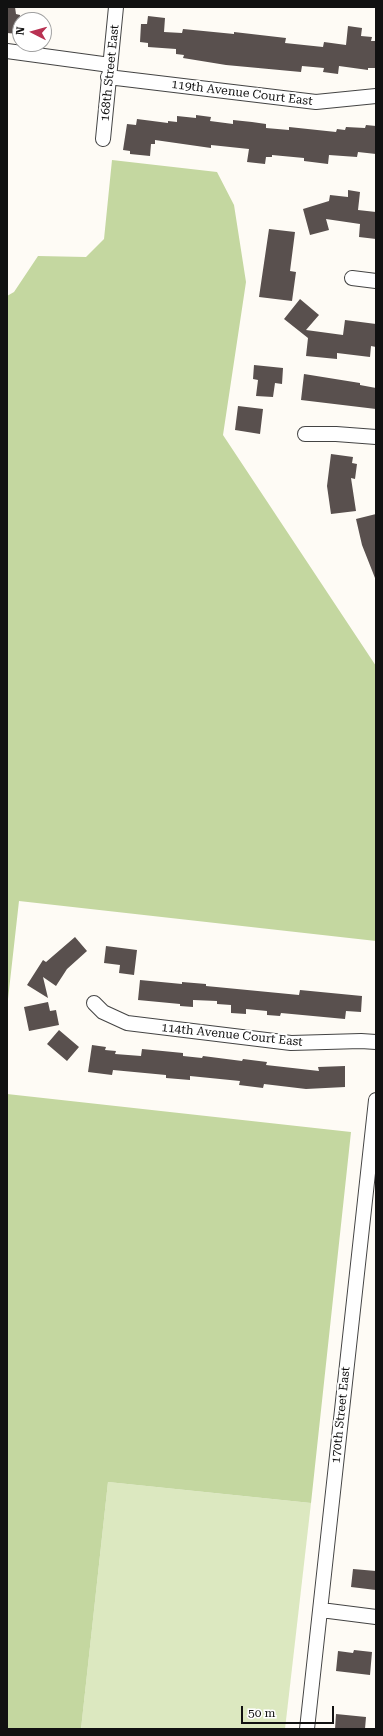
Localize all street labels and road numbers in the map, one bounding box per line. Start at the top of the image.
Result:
street label: 168th Street East [98,24,122,122]
street label: 119th Avenue Court East [171,77,313,109]
street label: 114th Avenue Court East [161,1020,303,1050]
street label: 170th Street East [329,1366,353,1464]

